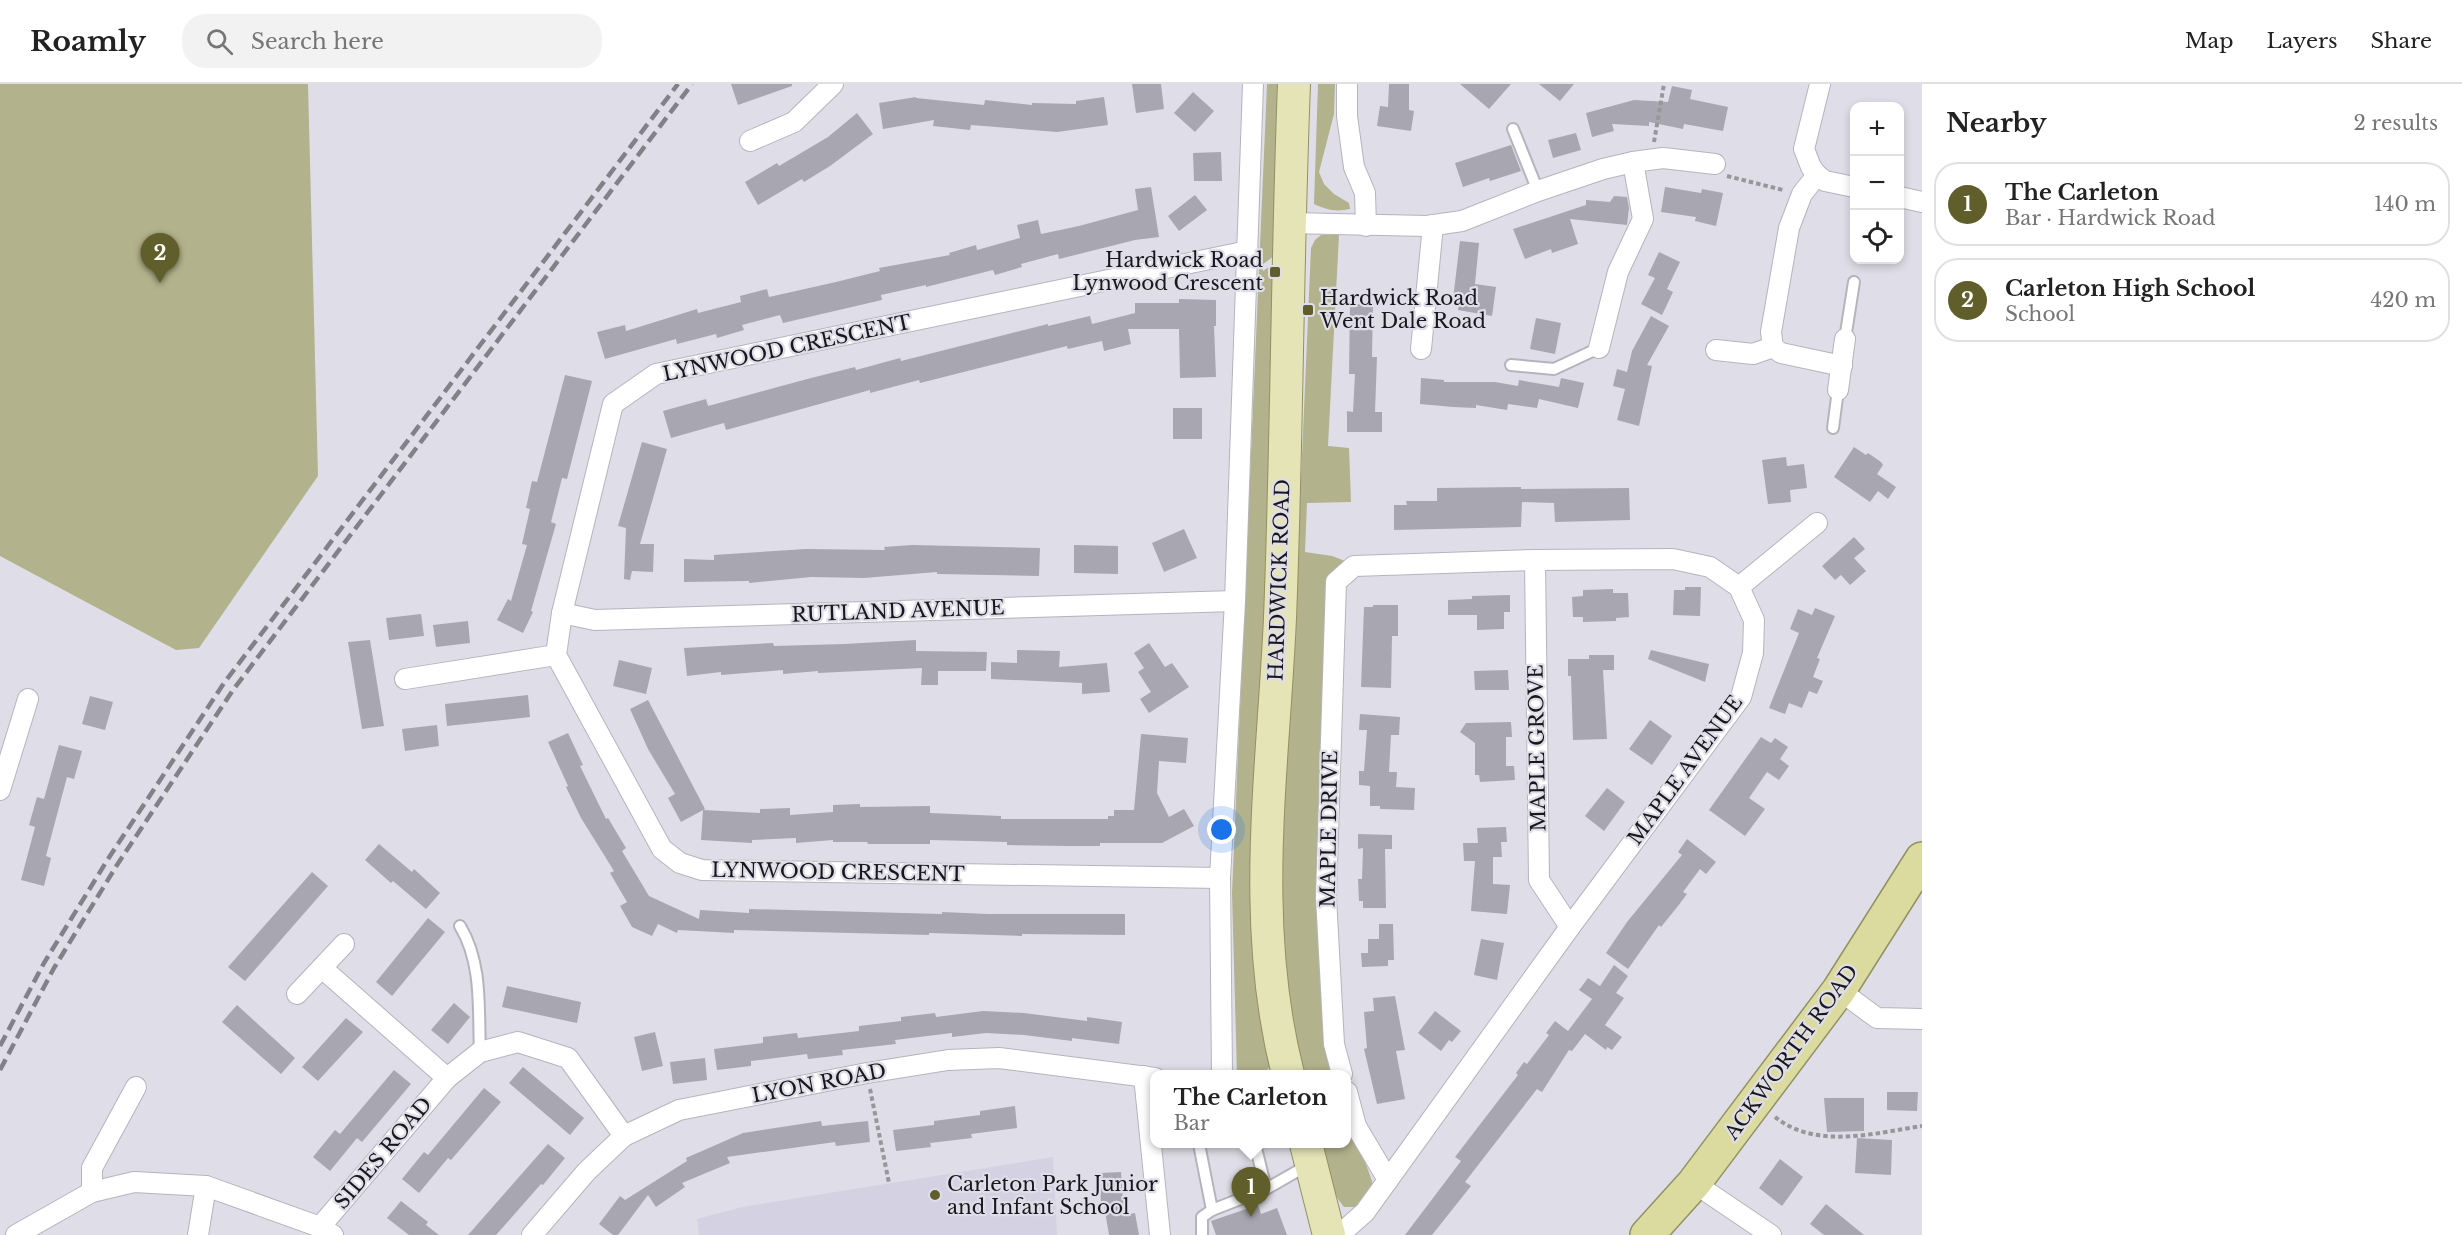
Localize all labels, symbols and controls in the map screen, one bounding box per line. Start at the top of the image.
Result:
search box [182,14,602,68]
text: Roamly [30,24,146,59]
icon: search [203,25,236,58]
text: Search here [251,28,384,55]
text: Map [2185,28,2234,54]
text: Layers [2267,28,2338,54]
text: Share [2371,28,2432,54]
map controls [1850,102,1904,264]
button: + [1850,102,1904,156]
text: Nearby [1946,107,2047,139]
text: 2 results [2354,111,2438,135]
button: − [1850,156,1904,210]
text: The Carleton [2005,179,2159,206]
text: 1 [1963,192,1972,216]
text: 140 m [2374,192,2436,216]
text: Bar · Hardwick Road [2005,206,2216,230]
button: locate [1850,210,1904,264]
pin: 2 [140,234,180,283]
place label: Hardwick Road Lynwood Crescent [1072,248,1263,295]
marker: Hardwick Road Lynwood Crescent [1268,265,1282,279]
text: Carleton High School [2005,275,2255,302]
place label: Hardwick Road Went Dale Road [1319,286,1486,333]
text: 2 [1961,288,1974,312]
text: 420 m [2371,288,2436,312]
text: School [2005,302,2075,326]
marker: Hardwick Road Went Dale Road [1301,303,1315,317]
street label: LYNWOOD CRESCENT [661,310,913,386]
street label: HARDWICK ROAD [1263,479,1295,681]
street label: RUTLAND AVENUE [791,595,1005,627]
street label: MAPLE GROVE [1524,664,1550,832]
street label: MAPLE AVENUE [1623,691,1747,849]
street label: MAPLE DRIVE [1316,750,1342,908]
your location [1207,815,1236,844]
street label: LYNWOOD CRESCENT [711,858,965,886]
street label: ACKWORTH ROAD [1719,960,1863,1145]
street label: LYON ROAD [750,1058,888,1108]
popup [1150,1070,1351,1148]
text: The Carleton [1174,1084,1327,1111]
street label: SIDES ROAD [329,1092,437,1214]
text: Bar [1174,1111,1210,1135]
pin: 1 [1232,1168,1270,1217]
place label: Carleton Park Junior and Infant School [947,1172,1158,1219]
marker: Carleton Park Junior and Infant School [928,1188,942,1202]

